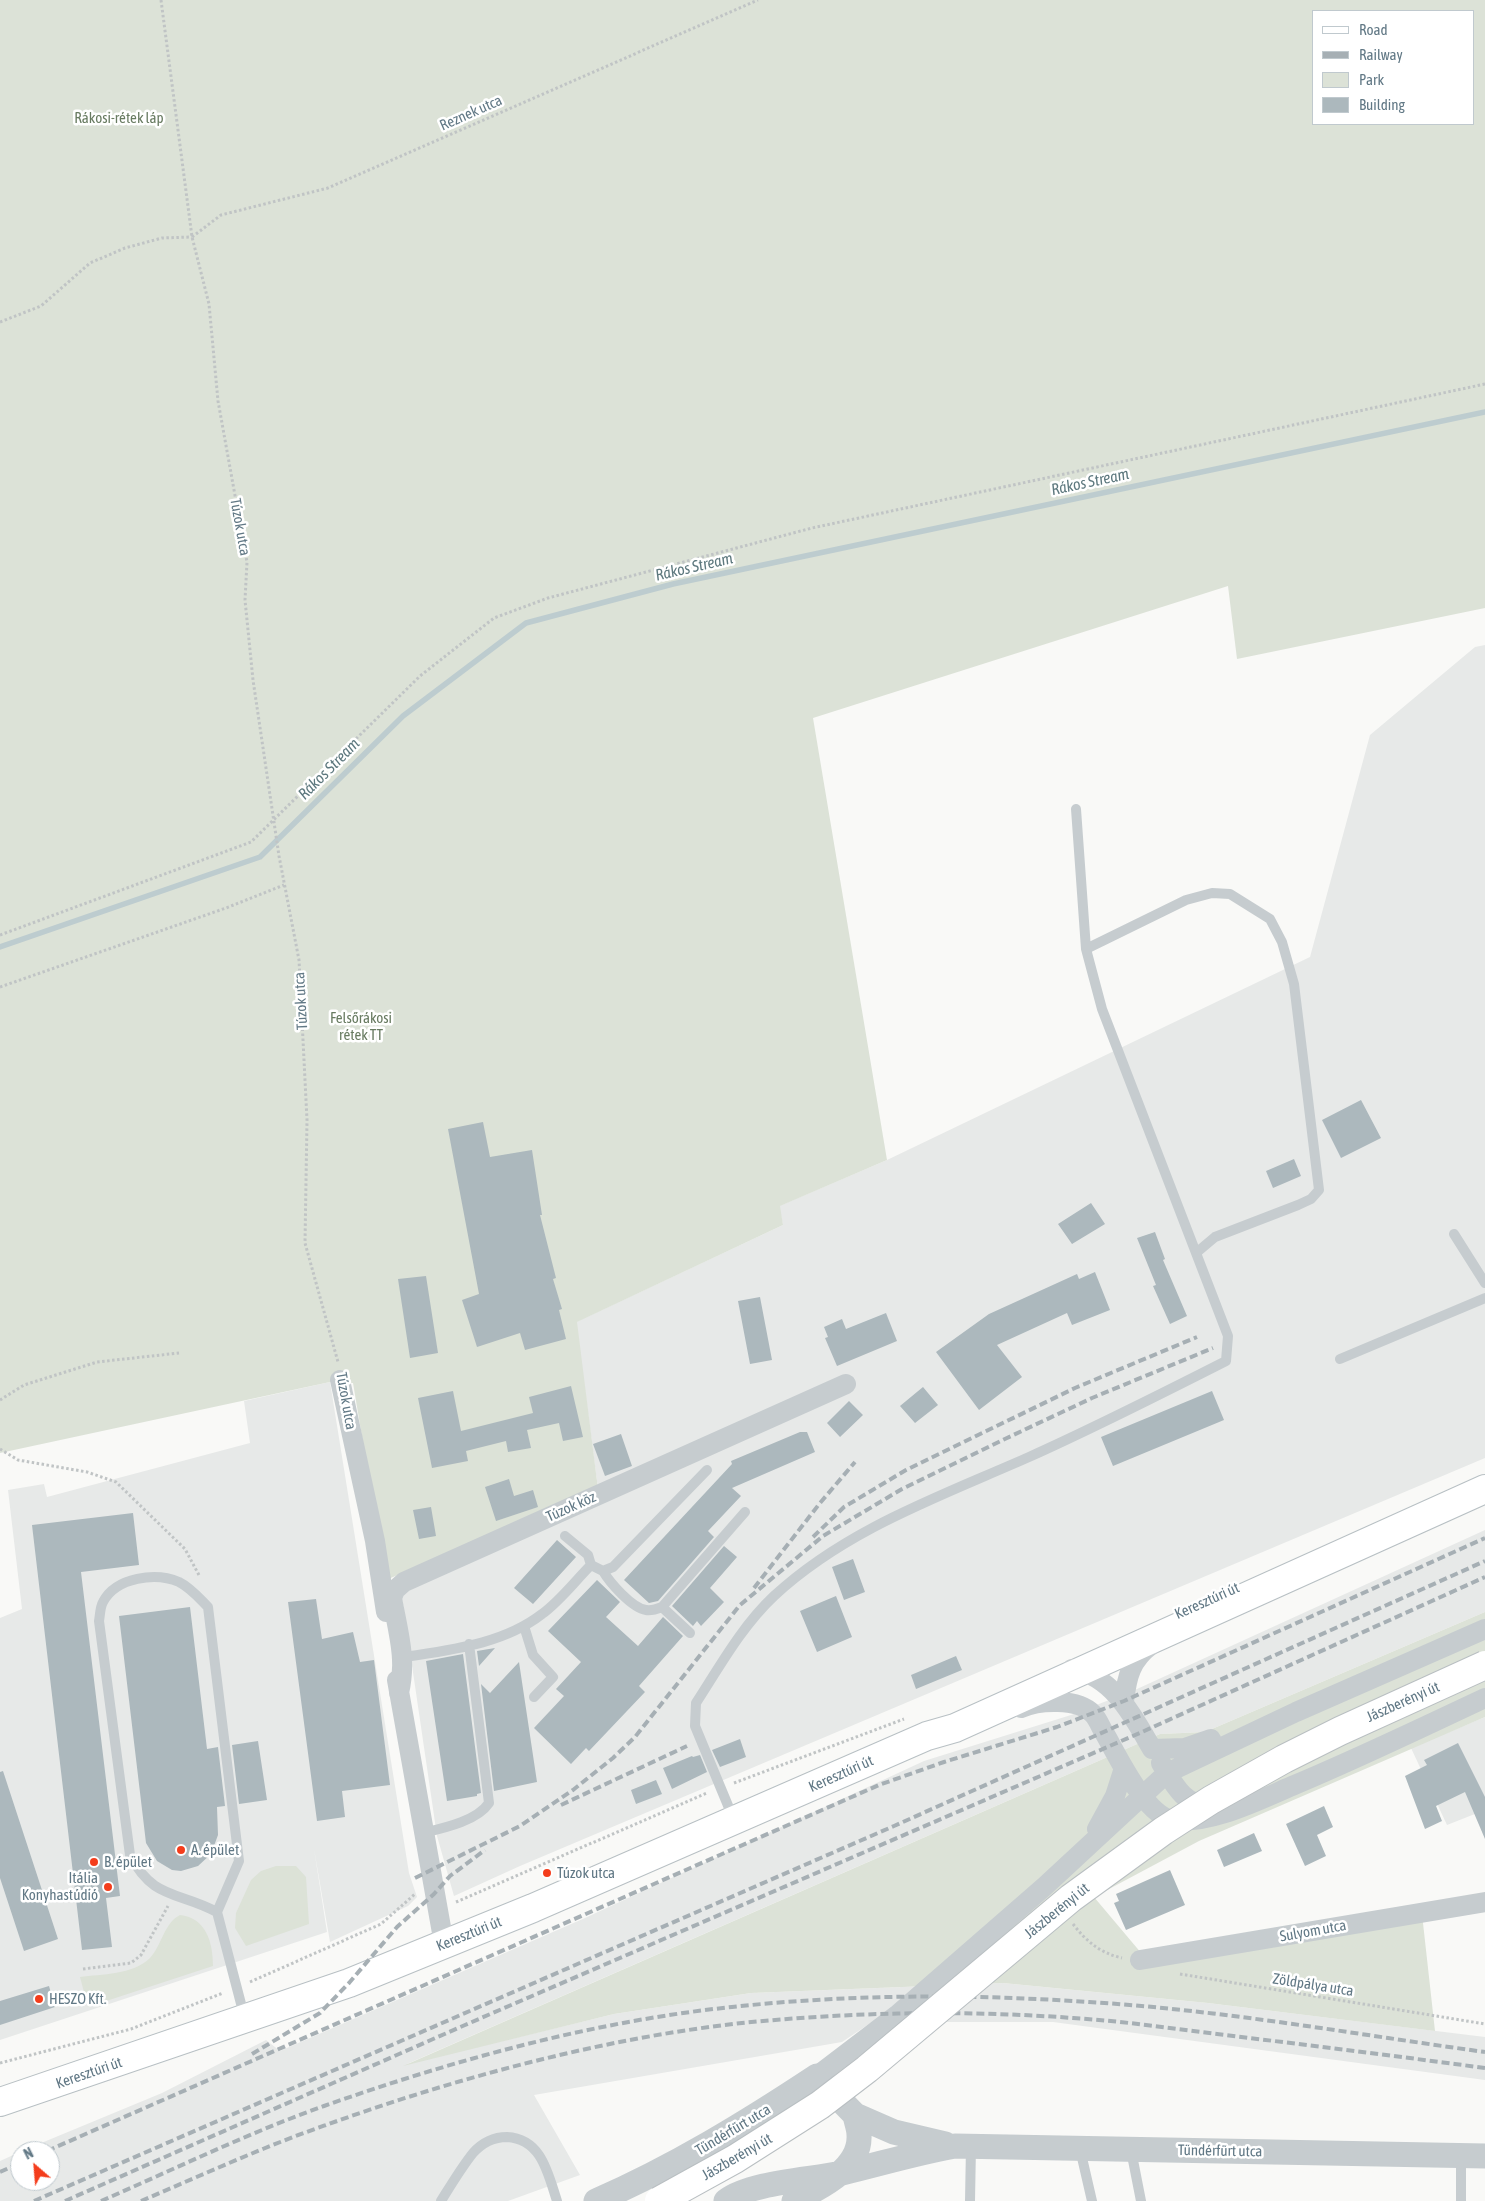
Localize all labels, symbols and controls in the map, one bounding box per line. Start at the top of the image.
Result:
legend [1312,10,1475,125]
text: Road [1359,21,1388,38]
text: Railway [1359,46,1403,63]
text: Park [1359,71,1384,88]
street label: Reznek utca [437,91,505,135]
text: Building [1359,96,1405,113]
park label: Rákosi-rétek láp [74,109,164,127]
water label: Rákos Stream [1049,464,1131,500]
street label: Túzok utca [226,497,254,557]
water label: Rákos Stream [653,549,735,585]
water label: Rákos Stream [294,734,364,804]
street label: Túzok utca [290,972,312,1030]
park label: Felsőrákosi rétek TT [330,1009,392,1044]
street label: Túzok utca [332,1371,360,1431]
street label: Túzok köz [543,1488,599,1526]
street label: Keresztúri út [1172,1579,1242,1623]
street label: Jászberényi út [1364,1678,1442,1726]
street label: Keresztúri út [806,1752,876,1796]
place label: A. épület [191,1841,239,1859]
marker: A. épület [175,1844,187,1856]
place label: B. épület [104,1853,152,1871]
marker: B. épület [88,1856,100,1868]
place label: Túzok utca [557,1864,615,1882]
marker: Túzok utca [541,1867,553,1879]
place label: Itália Konyhastúdió [22,1869,98,1904]
street label: Jászberényi út [1021,1879,1093,1943]
marker: Itália Konyhastúdió [102,1881,114,1893]
street label: Keresztúri út [434,1913,504,1955]
street label: Sulyom utca [1278,1916,1348,1946]
street label: Zöldpálya utca [1271,1970,1355,2000]
place label: HESZO Kft. [49,1990,106,2008]
marker: HESZO Kft. [33,1993,45,2005]
street label: Keresztúri út [54,2053,124,2093]
street label: Tündérfürt utca [692,2101,774,2159]
street label: Jászberényi út [699,2130,775,2184]
north arrow [10,2141,60,2191]
street label: Tündérfürt utca [1178,2141,1262,2161]
text: N [21,2145,36,2163]

